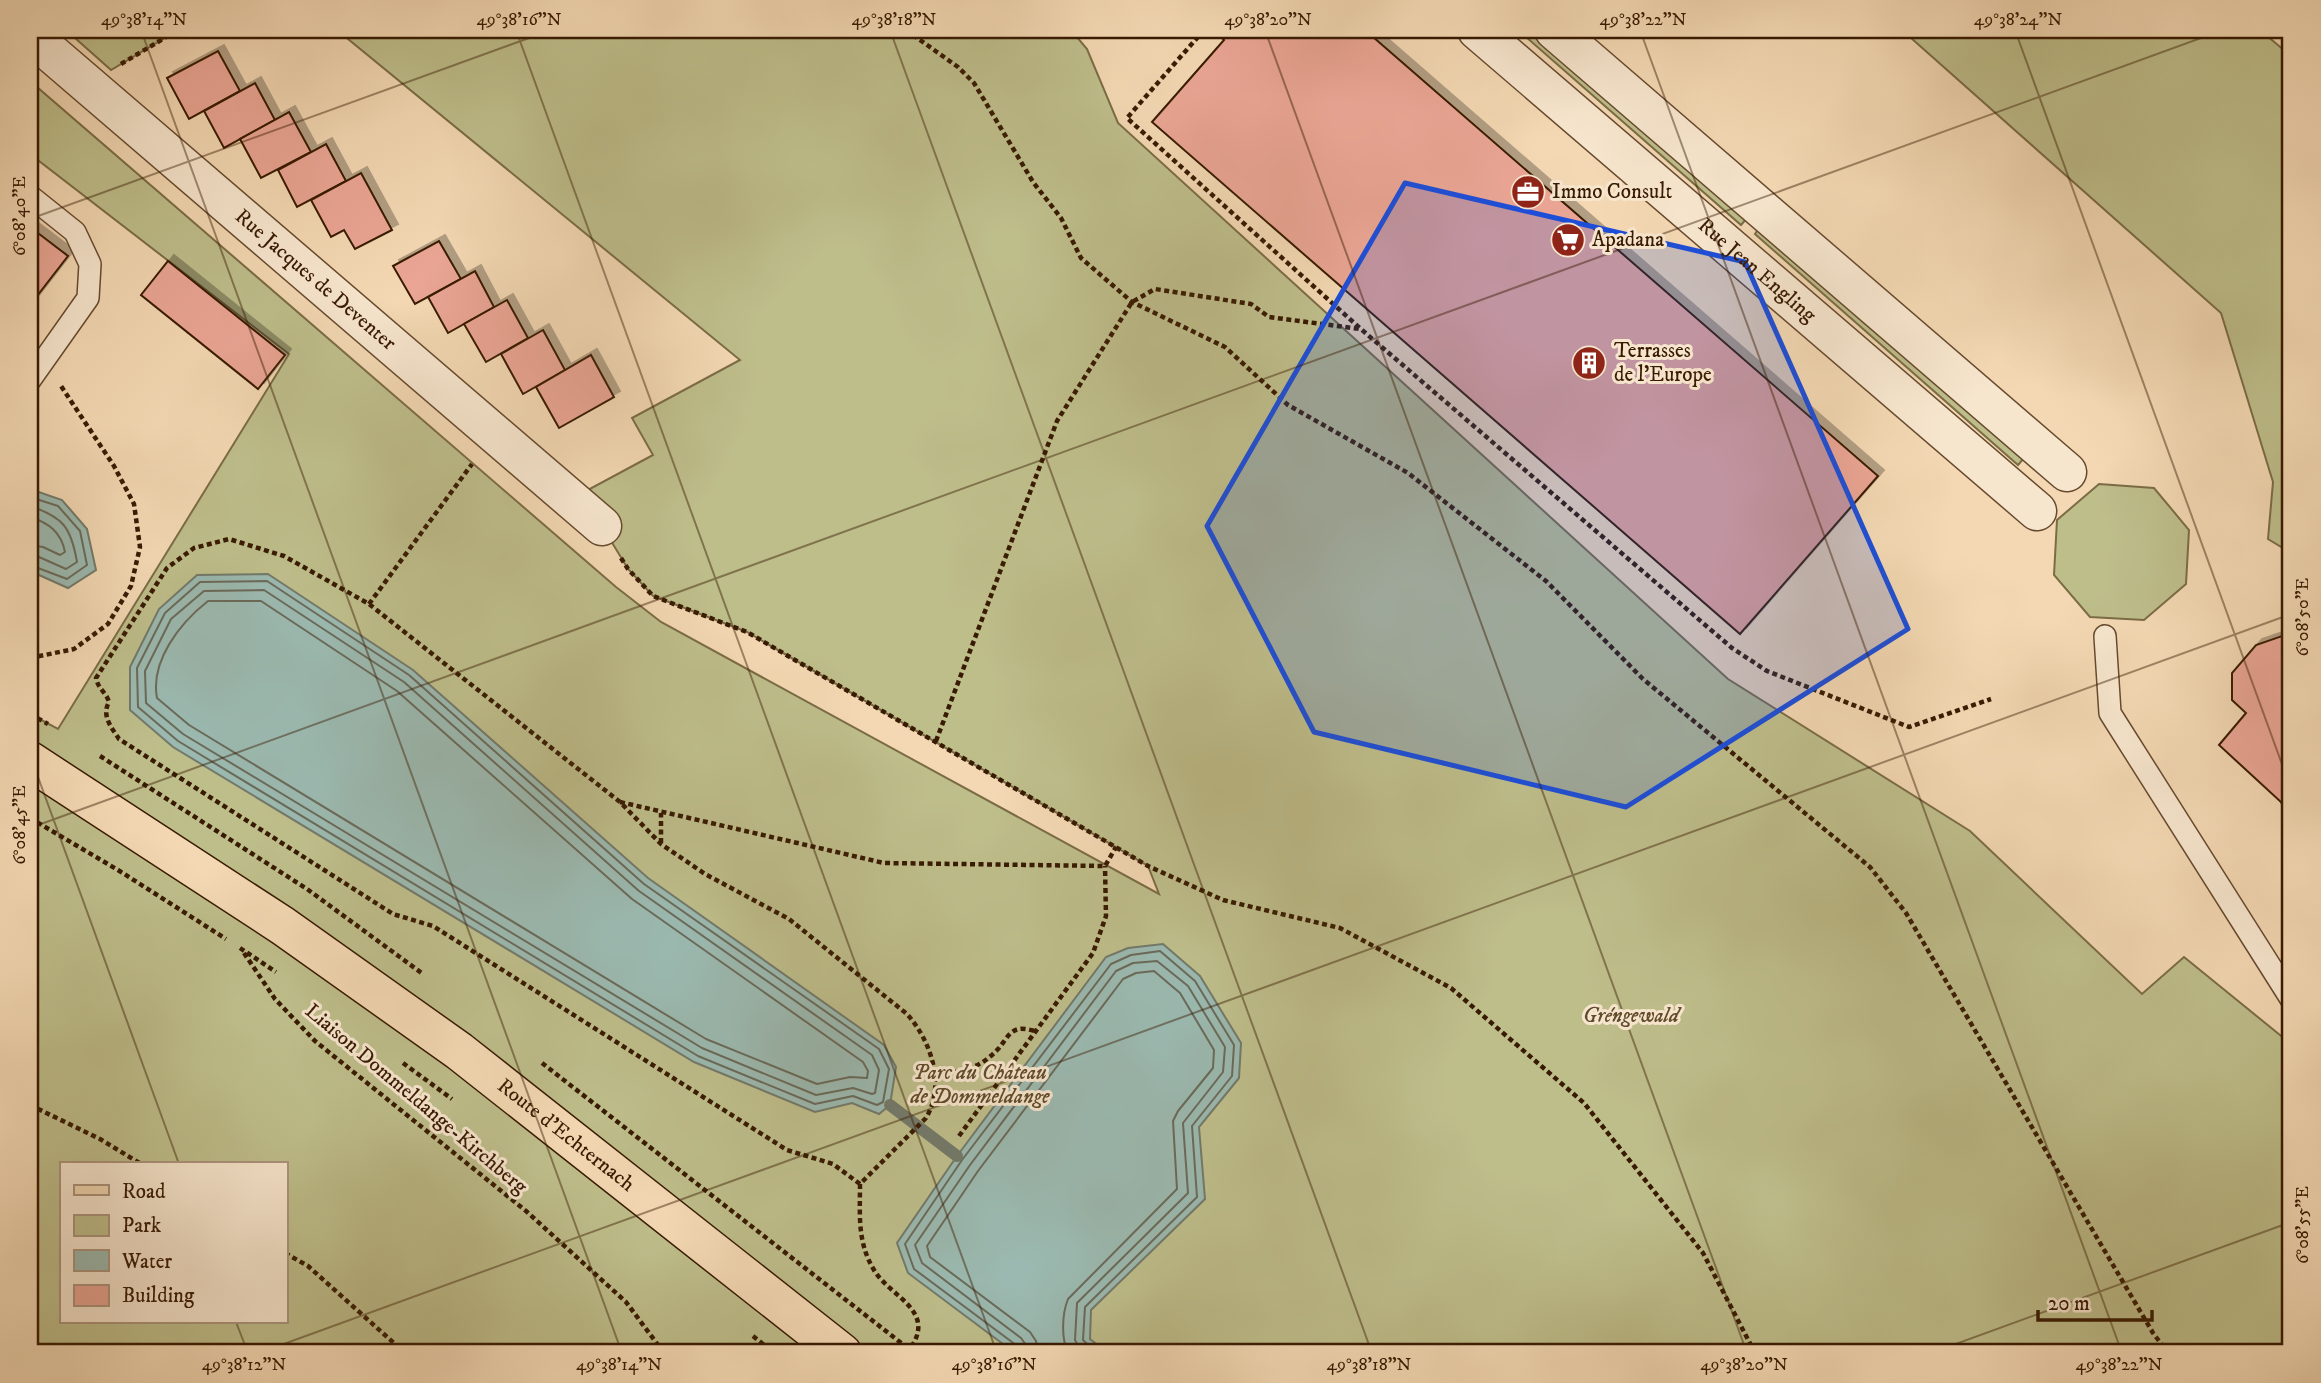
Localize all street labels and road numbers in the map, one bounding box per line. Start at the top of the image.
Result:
street label: Rue Jacques de Deventer [229,204,401,356]
street label: Rue Jean Engling [1692,213,1822,329]
street label: Liaison Dommeldange-Kirchberg [300,998,533,1200]
street label: Route d'Echternach [492,1073,640,1198]

